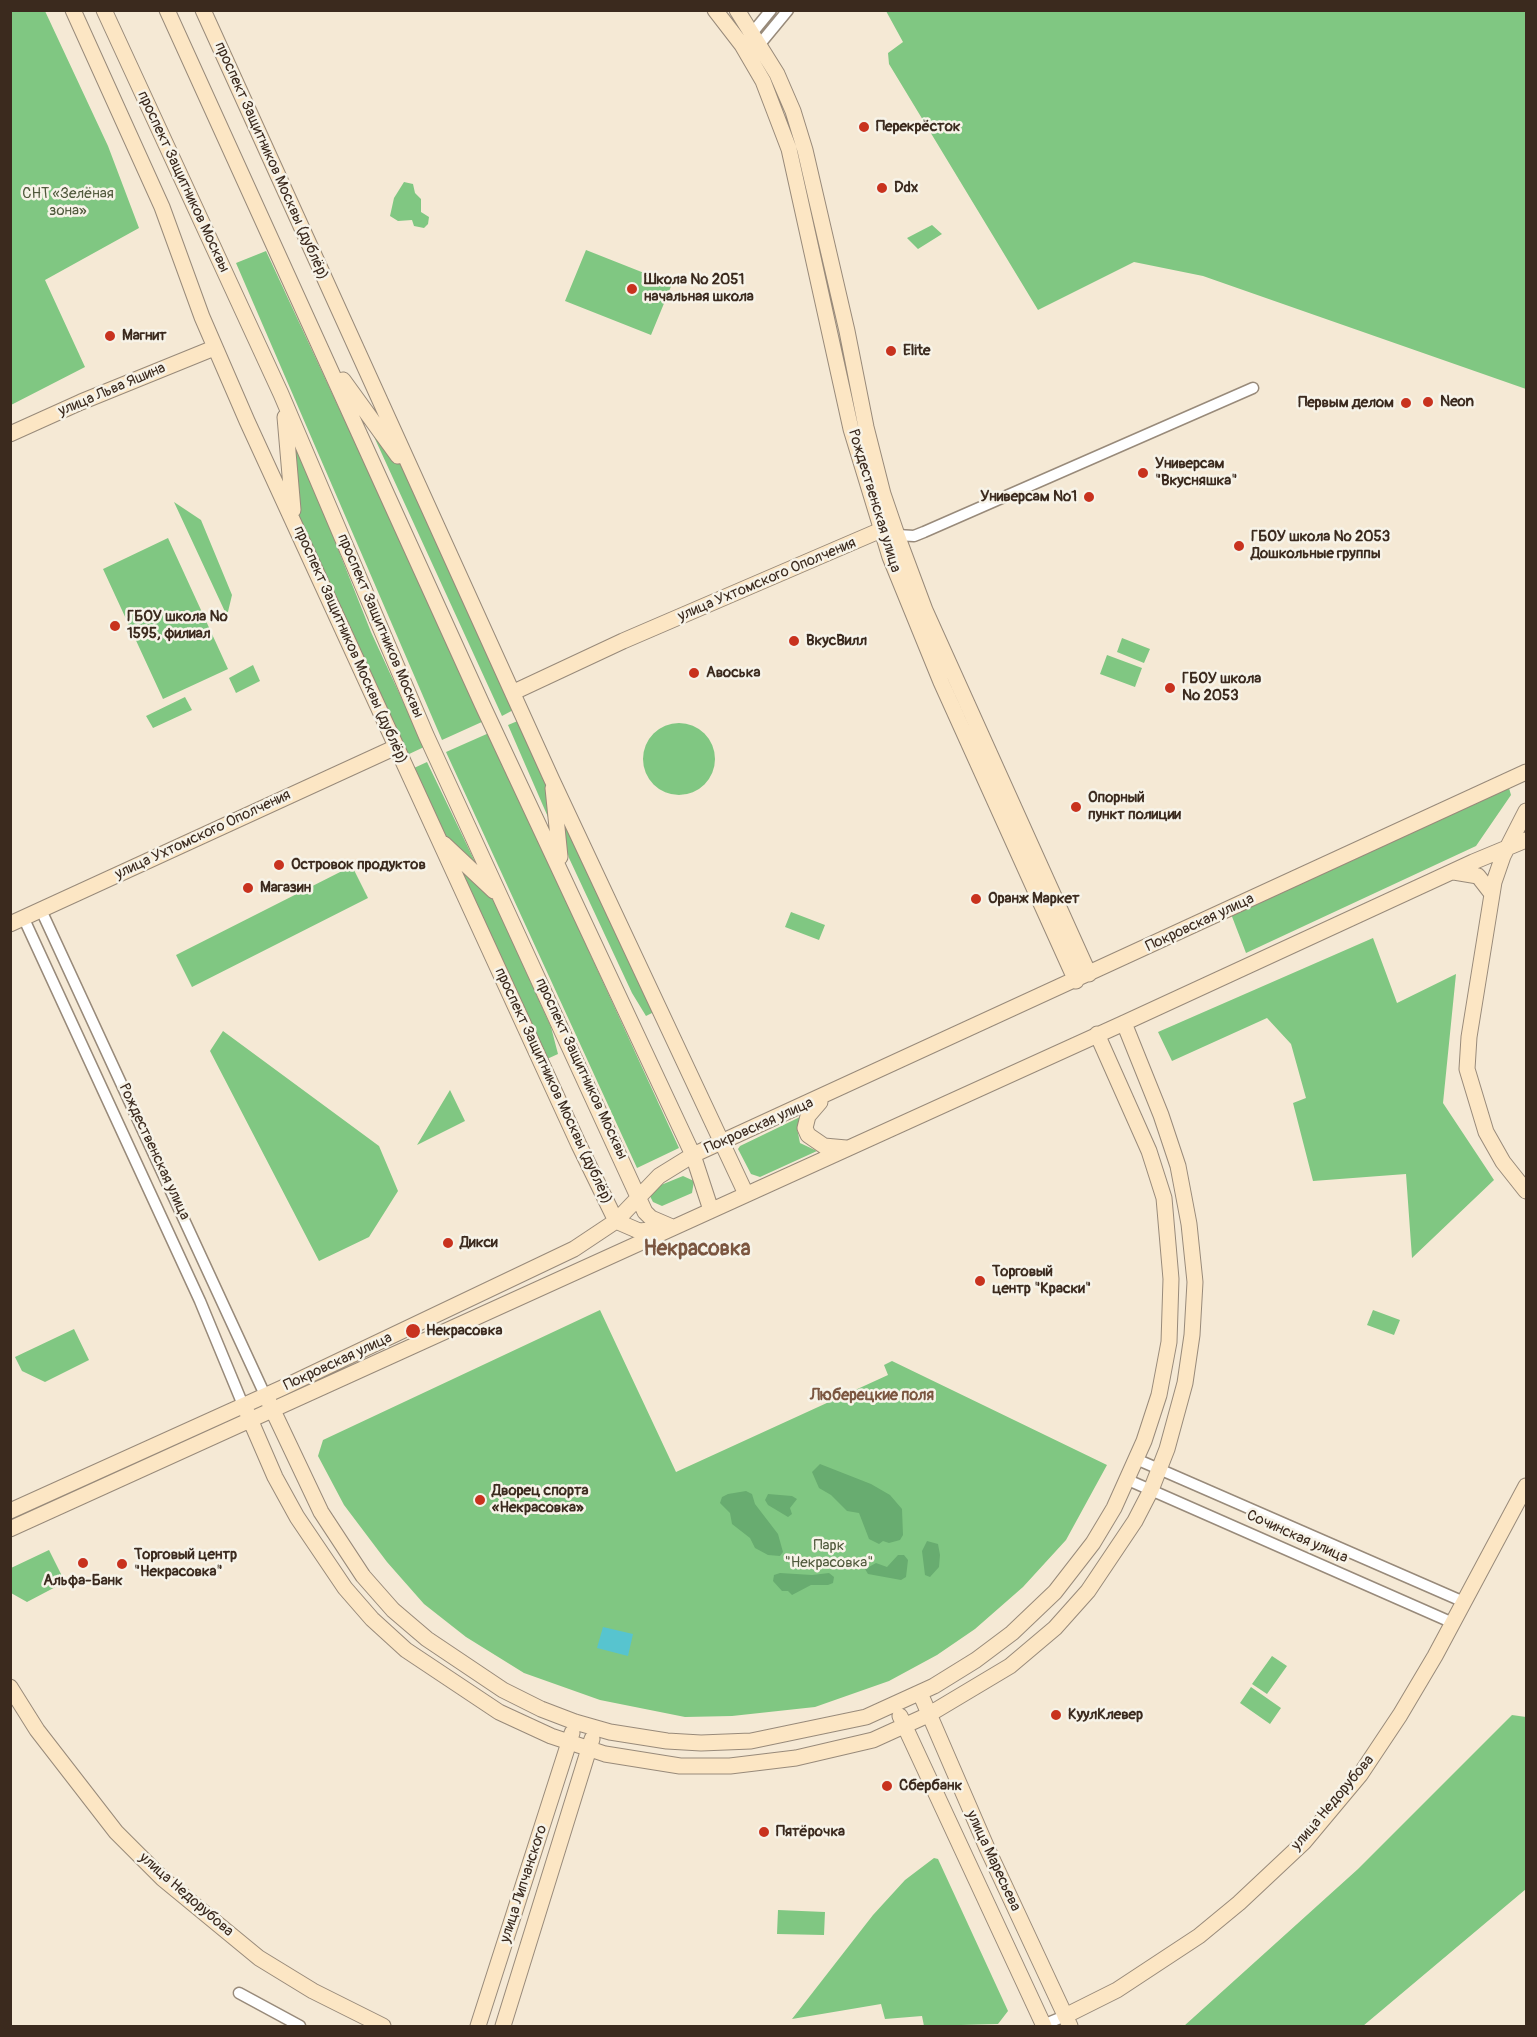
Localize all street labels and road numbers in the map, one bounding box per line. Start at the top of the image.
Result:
street label: проспект Защитников Москвы (дублёр) [210,39,332,283]
street label: проспект Защитников Москвы [133,88,233,276]
street label: улица Льва Яшина [56,359,168,421]
street label: Рождественская улица [844,427,904,575]
street label: проспект Защитников Москвы (дублёр) [289,523,411,767]
street label: проспект Защитников Москвы [333,531,427,721]
street label: улица Ухтомского Ополчения [675,534,859,626]
street label: улица Ухтомского Ополчения [112,786,294,884]
street label: Покровская улица [1143,890,1257,956]
street label: проспект Защитников Москвы (дублёр) [490,965,616,1207]
street label: проспект Защитников Москвы [531,975,631,1163]
street label: Рождественская улица [114,1081,194,1223]
street label: Покровская улица [702,1094,816,1158]
street label: Покровская улица [281,1329,395,1395]
street label: Сочинская улица [1244,1507,1350,1567]
street label: улица Недорубова [1288,1752,1378,1854]
street label: улица Маресьева [962,1808,1024,1914]
street label: улица Липчанского [497,1823,551,1945]
street label: улица Недорубова [135,1849,237,1941]

